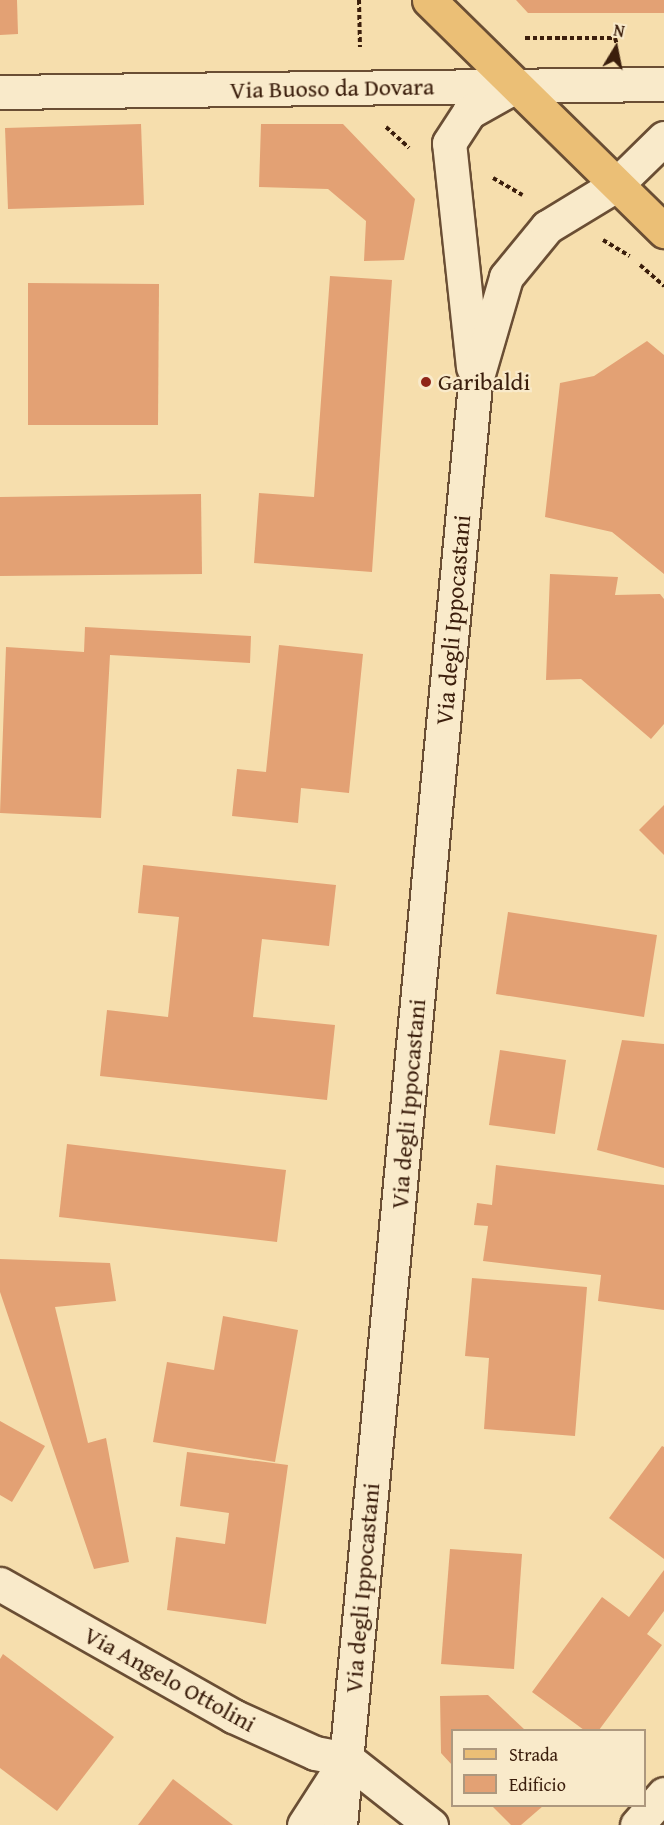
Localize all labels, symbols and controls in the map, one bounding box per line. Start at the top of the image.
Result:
north arrow [586,18,646,78]
text: N [612,18,626,43]
street label: Via Buoso da Dovara [229,72,435,104]
place label: Garibaldi [438,368,530,396]
marker: Garibaldi [419,375,433,389]
street label: Via degli Ippocastani [429,514,477,726]
street label: Via degli Ippocastani [384,998,432,1210]
street label: Via degli Ippocastani [338,1482,386,1694]
street label: Via Angelo Ottolini [79,1620,261,1738]
legend [451,1729,646,1807]
text: Strada [509,1741,558,1768]
text: Edificio [509,1771,566,1798]

